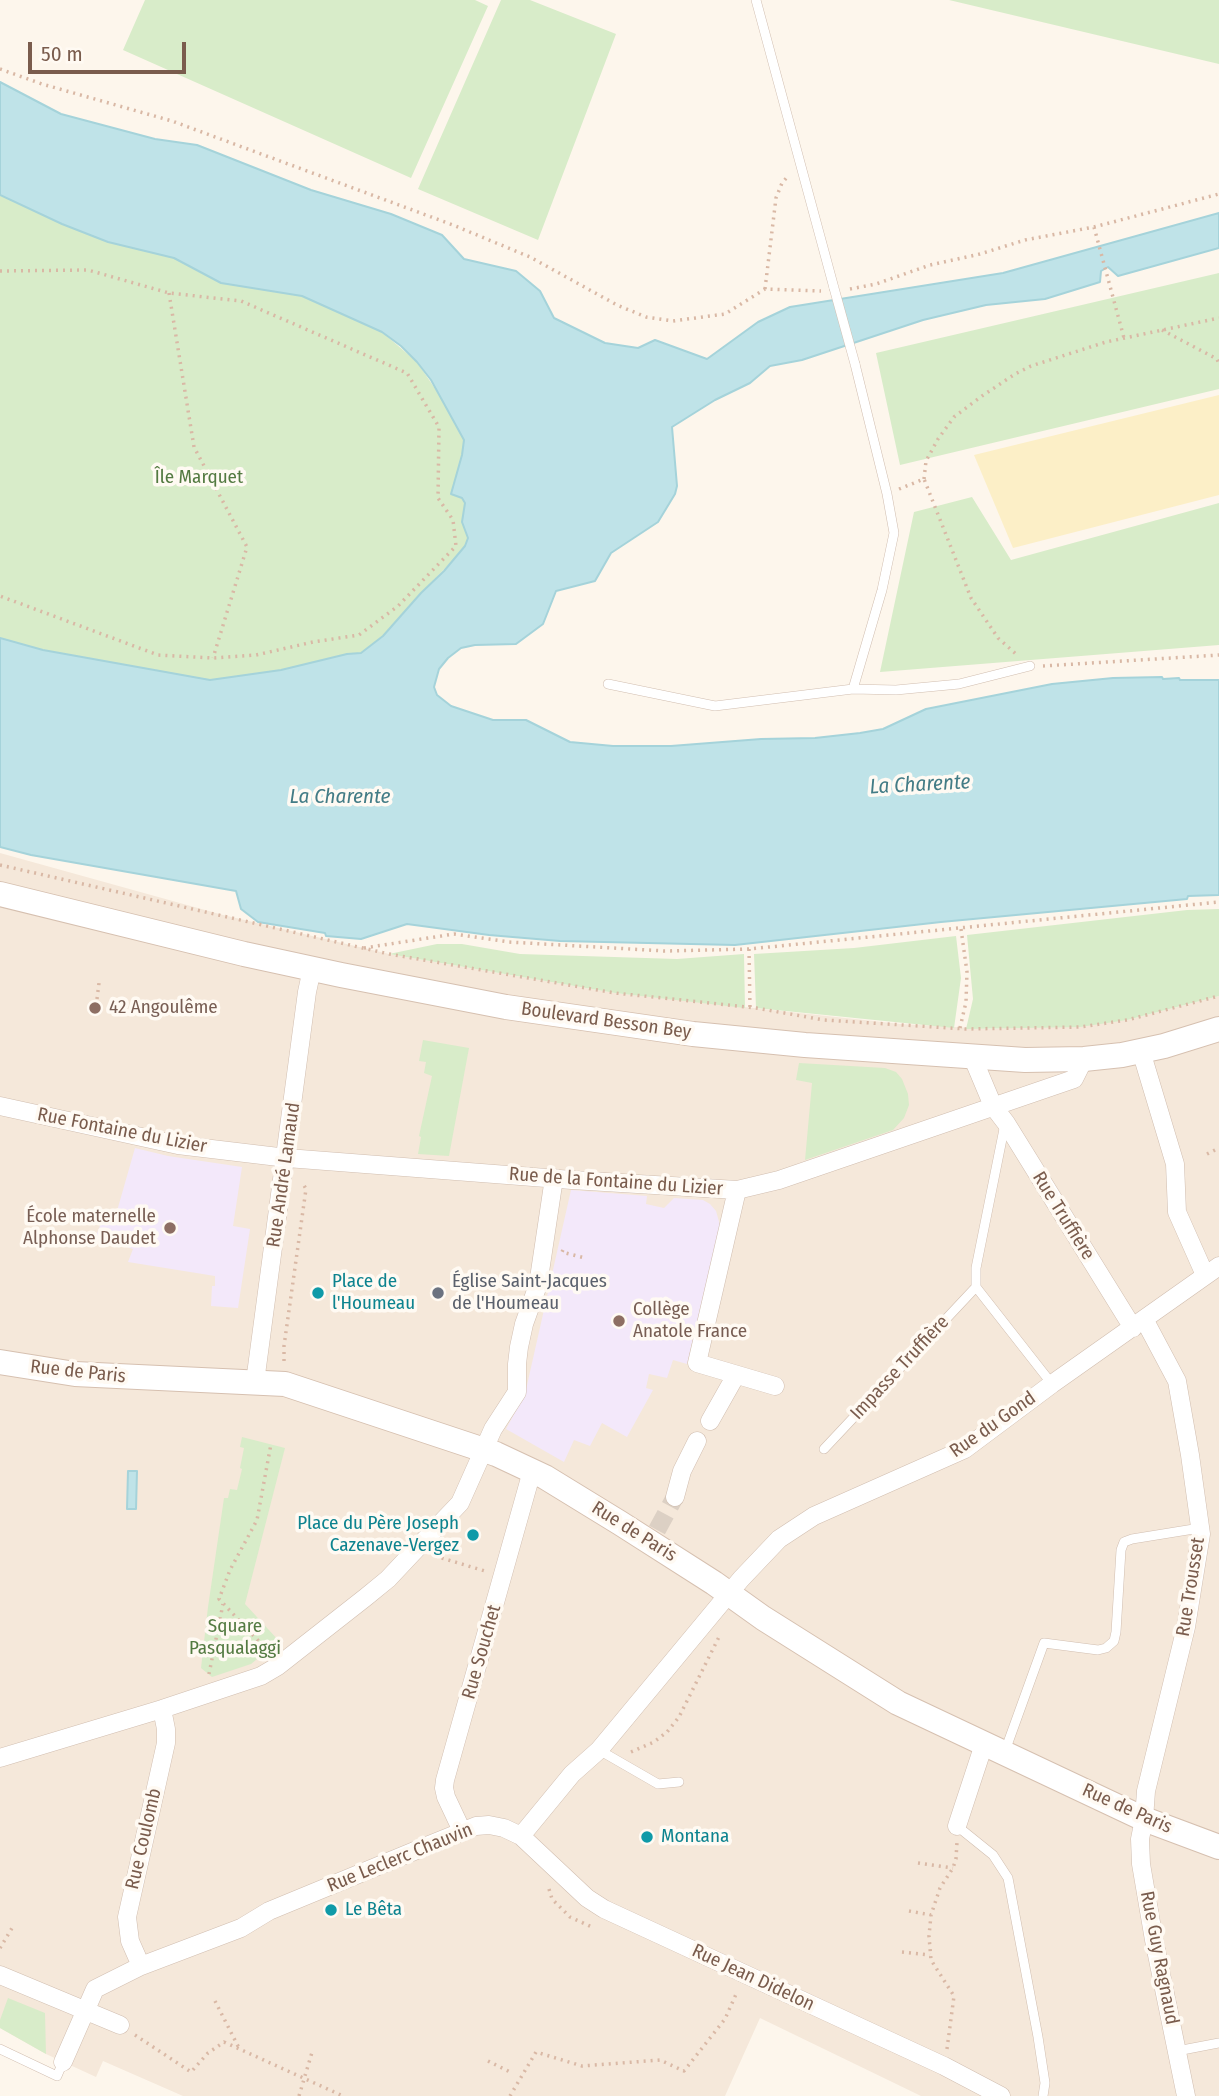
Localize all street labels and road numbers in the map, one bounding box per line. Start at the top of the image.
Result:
street label: Boulevard Besson Bey [520,998,692,1044]
street label: Rue André Lamaud [263,1101,305,1249]
street label: Rue Fontaine du Lizier [35,1103,209,1159]
street label: Rue de la Fontaine du Lizier [508,1163,724,1201]
street label: Rue Truffière [1027,1168,1099,1264]
street label: Impasse Truffière [846,1311,954,1425]
street label: Rue de Paris [29,1356,127,1388]
street label: Rue du Gond [946,1387,1040,1463]
street label: Rue de Paris [587,1497,681,1567]
street label: Rue Trousset [1172,1536,1210,1638]
street label: Rue Souchet [458,1602,506,1702]
street label: Rue de Paris [1079,1779,1175,1839]
street label: Rue Coulomb [121,1786,167,1892]
street label: Rue Leclerc Chauvin [324,1818,476,1898]
street label: Rue Guy Ragnaud [1135,1889,1183,2027]
street label: Rue Jean Didelon [688,1940,818,2016]

